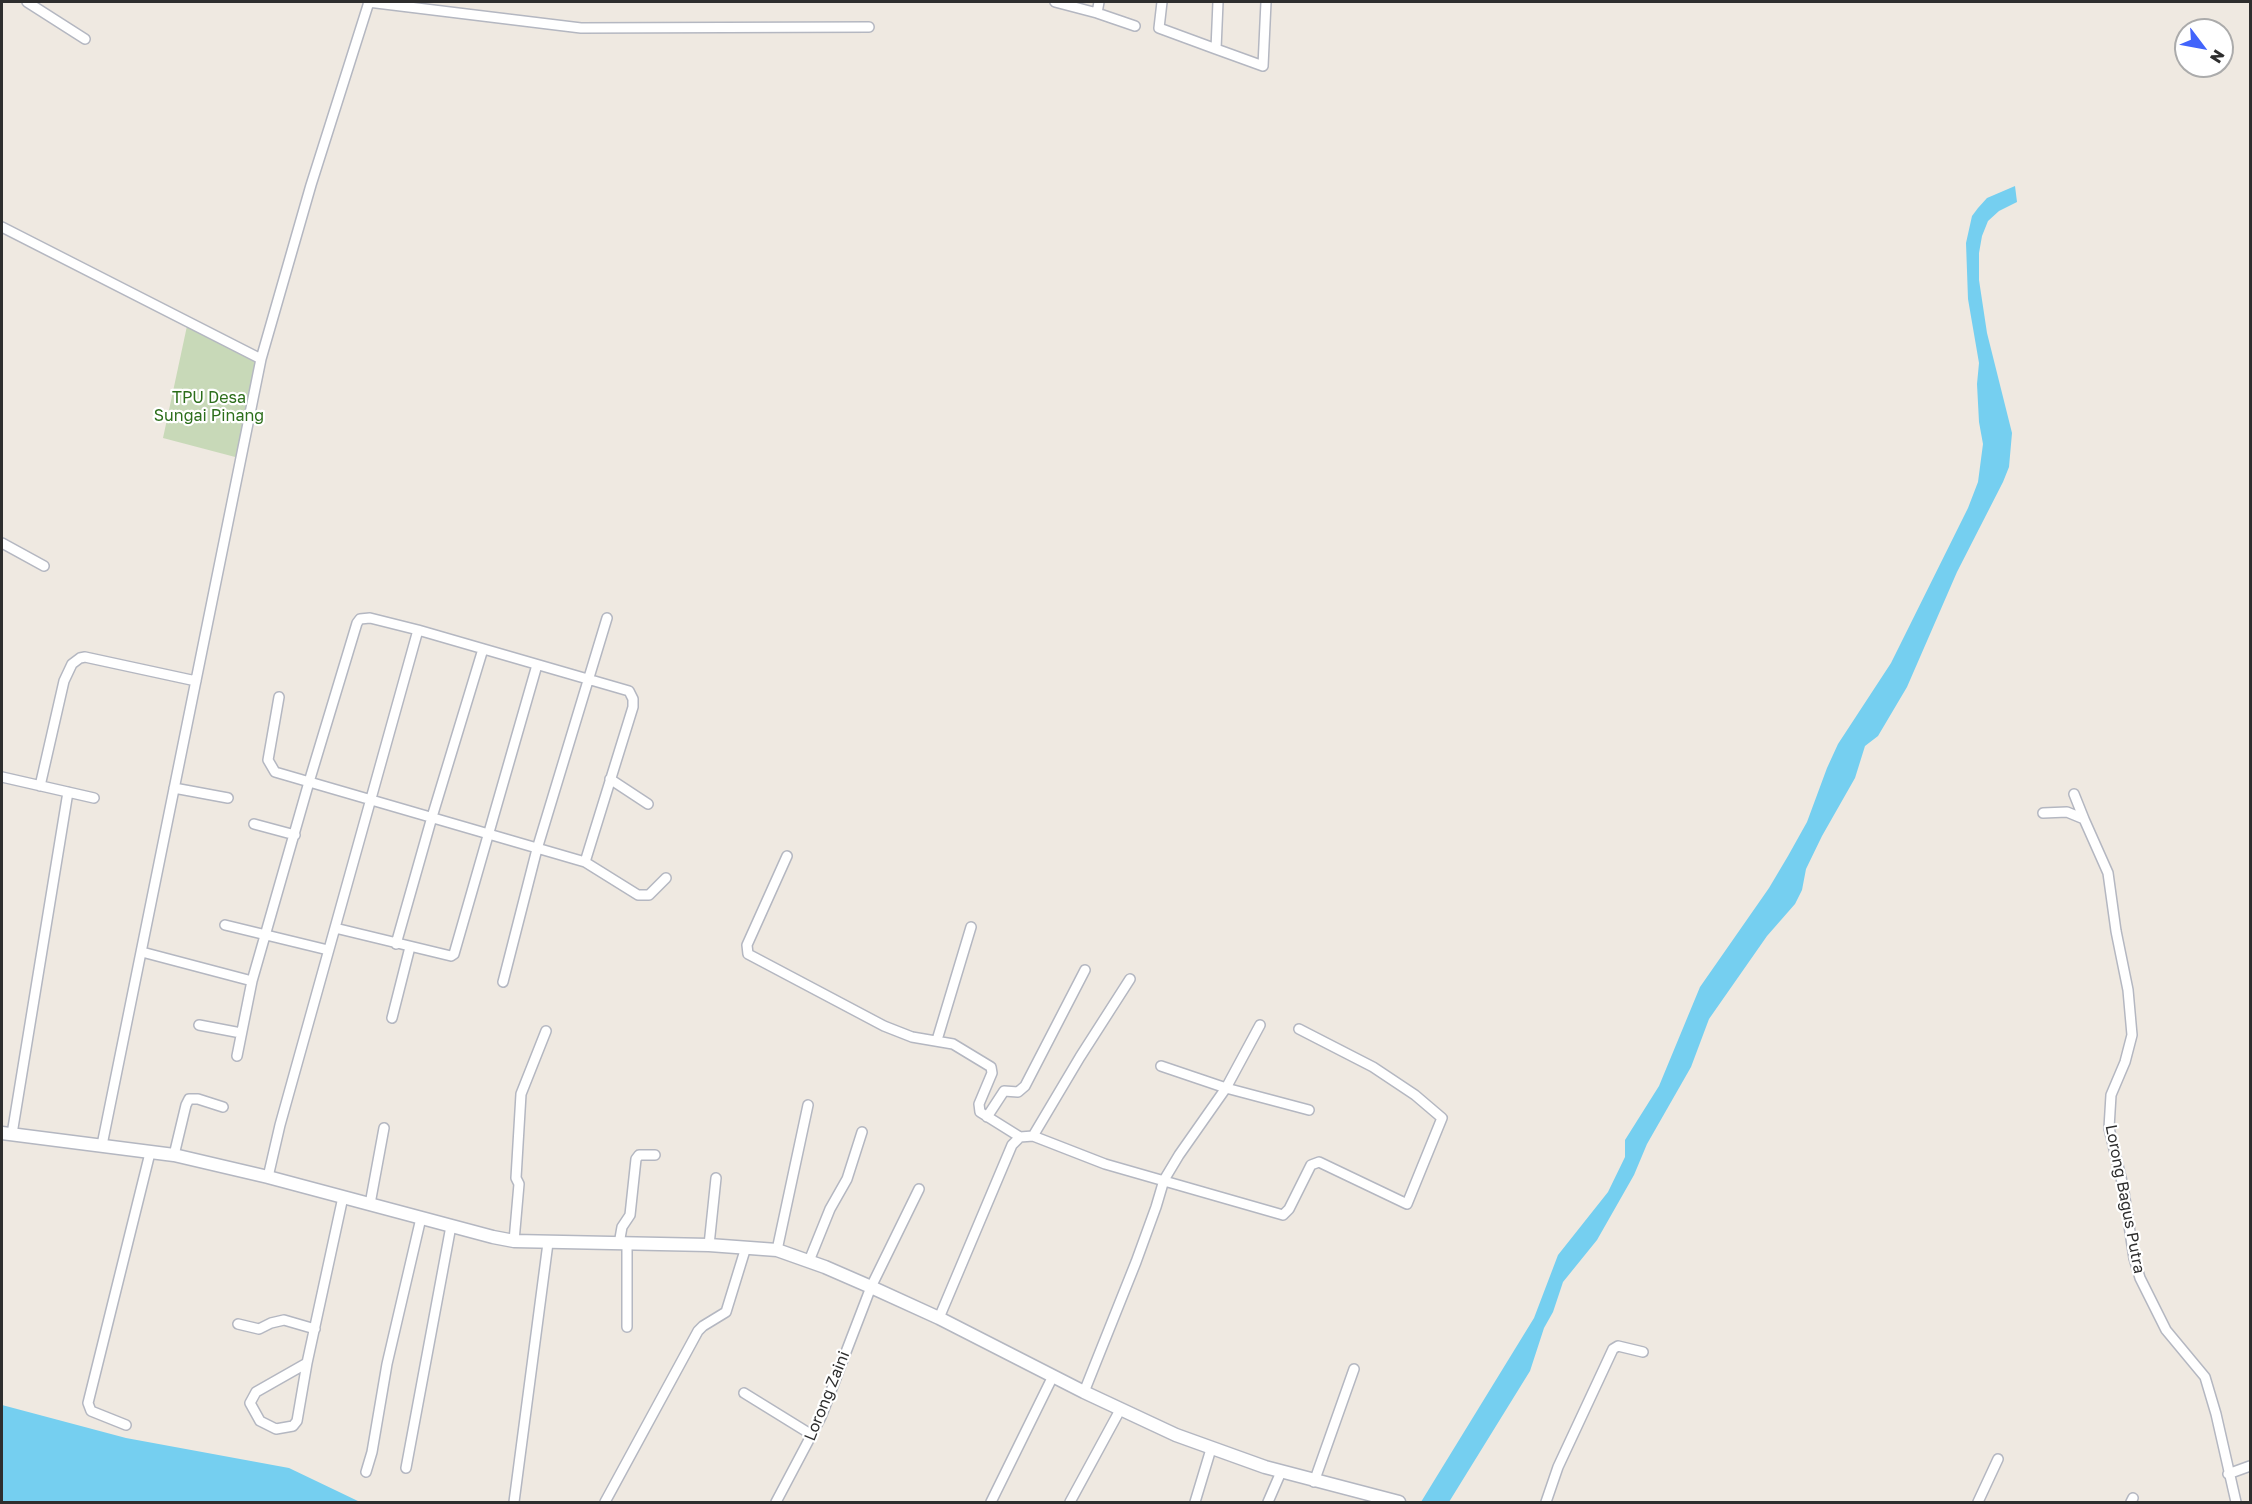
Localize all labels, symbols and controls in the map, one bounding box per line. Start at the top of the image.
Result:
north arrow [2174,18,2234,78]
text: N [2206,46,2229,67]
park label: TPU Desa Sungai Pinang [154,388,264,426]
street label: Lorong Bagus Putra [2101,1123,2149,1275]
street label: Lorong Zaini [800,1348,854,1444]

